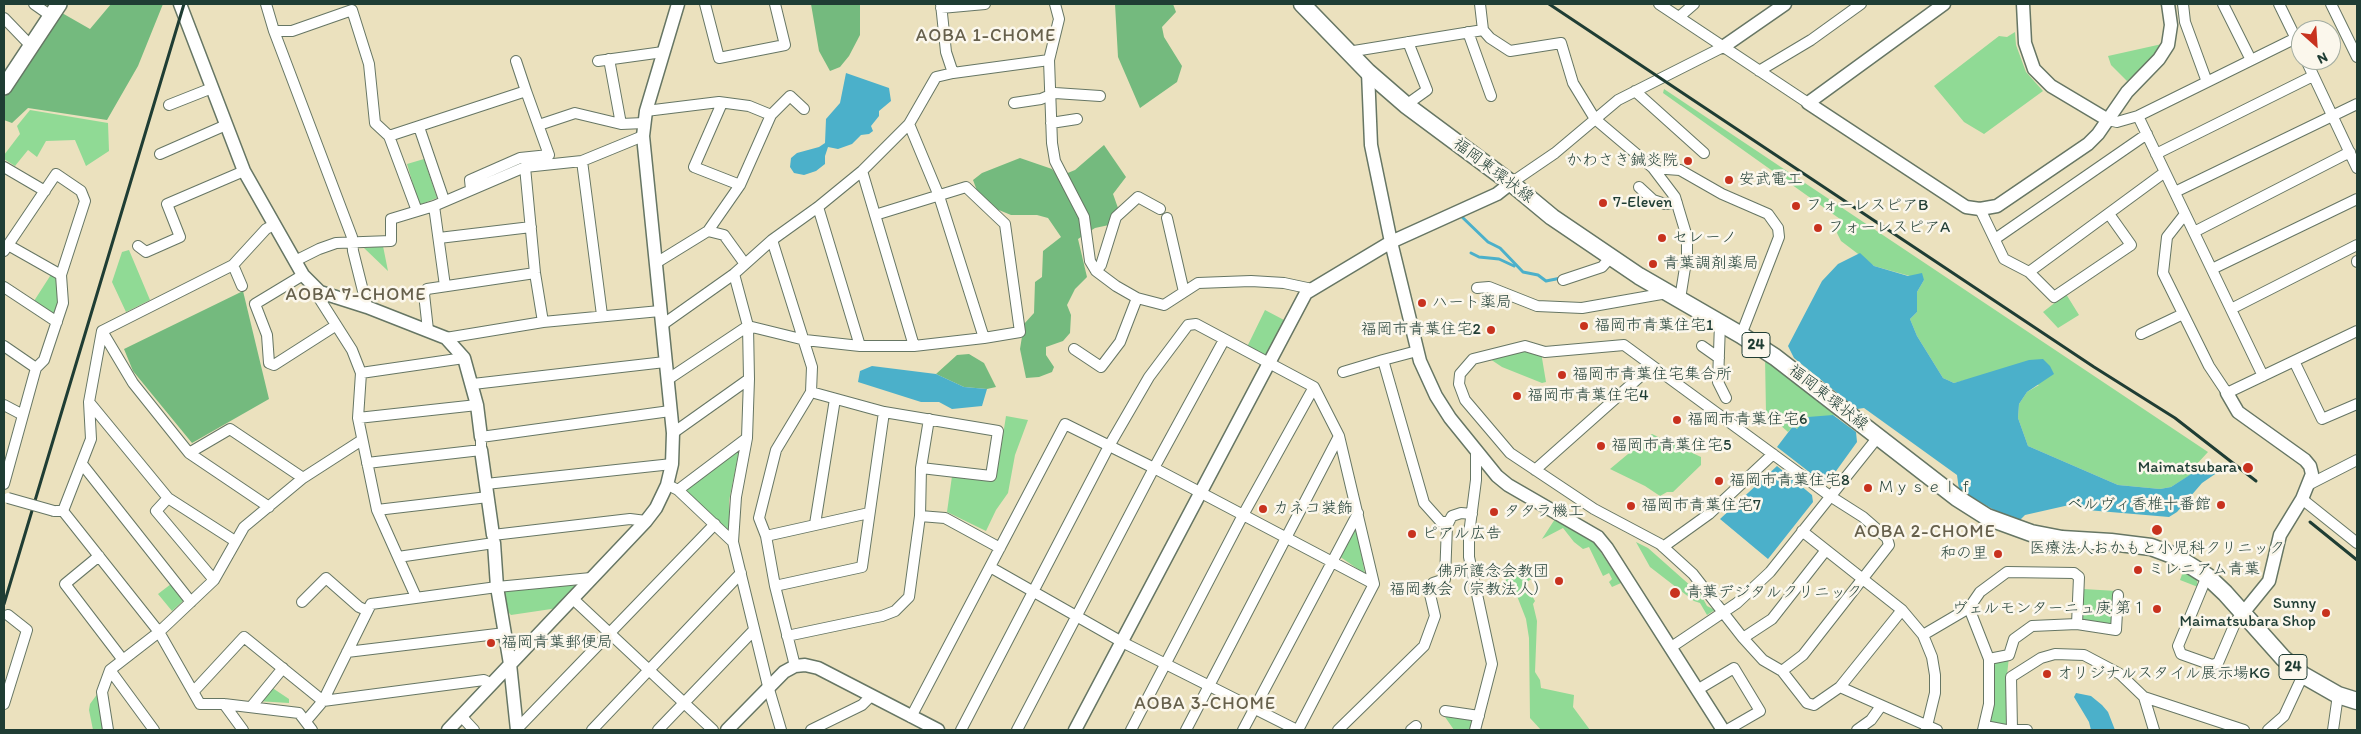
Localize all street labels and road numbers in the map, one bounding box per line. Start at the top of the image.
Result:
street label: 福岡東環状線 [1449,134,1537,208]
road number: 24 [1742,332,1770,358]
street label: 福岡東環状線 [1784,361,1872,435]
road number: 24 [2279,654,2307,680]

